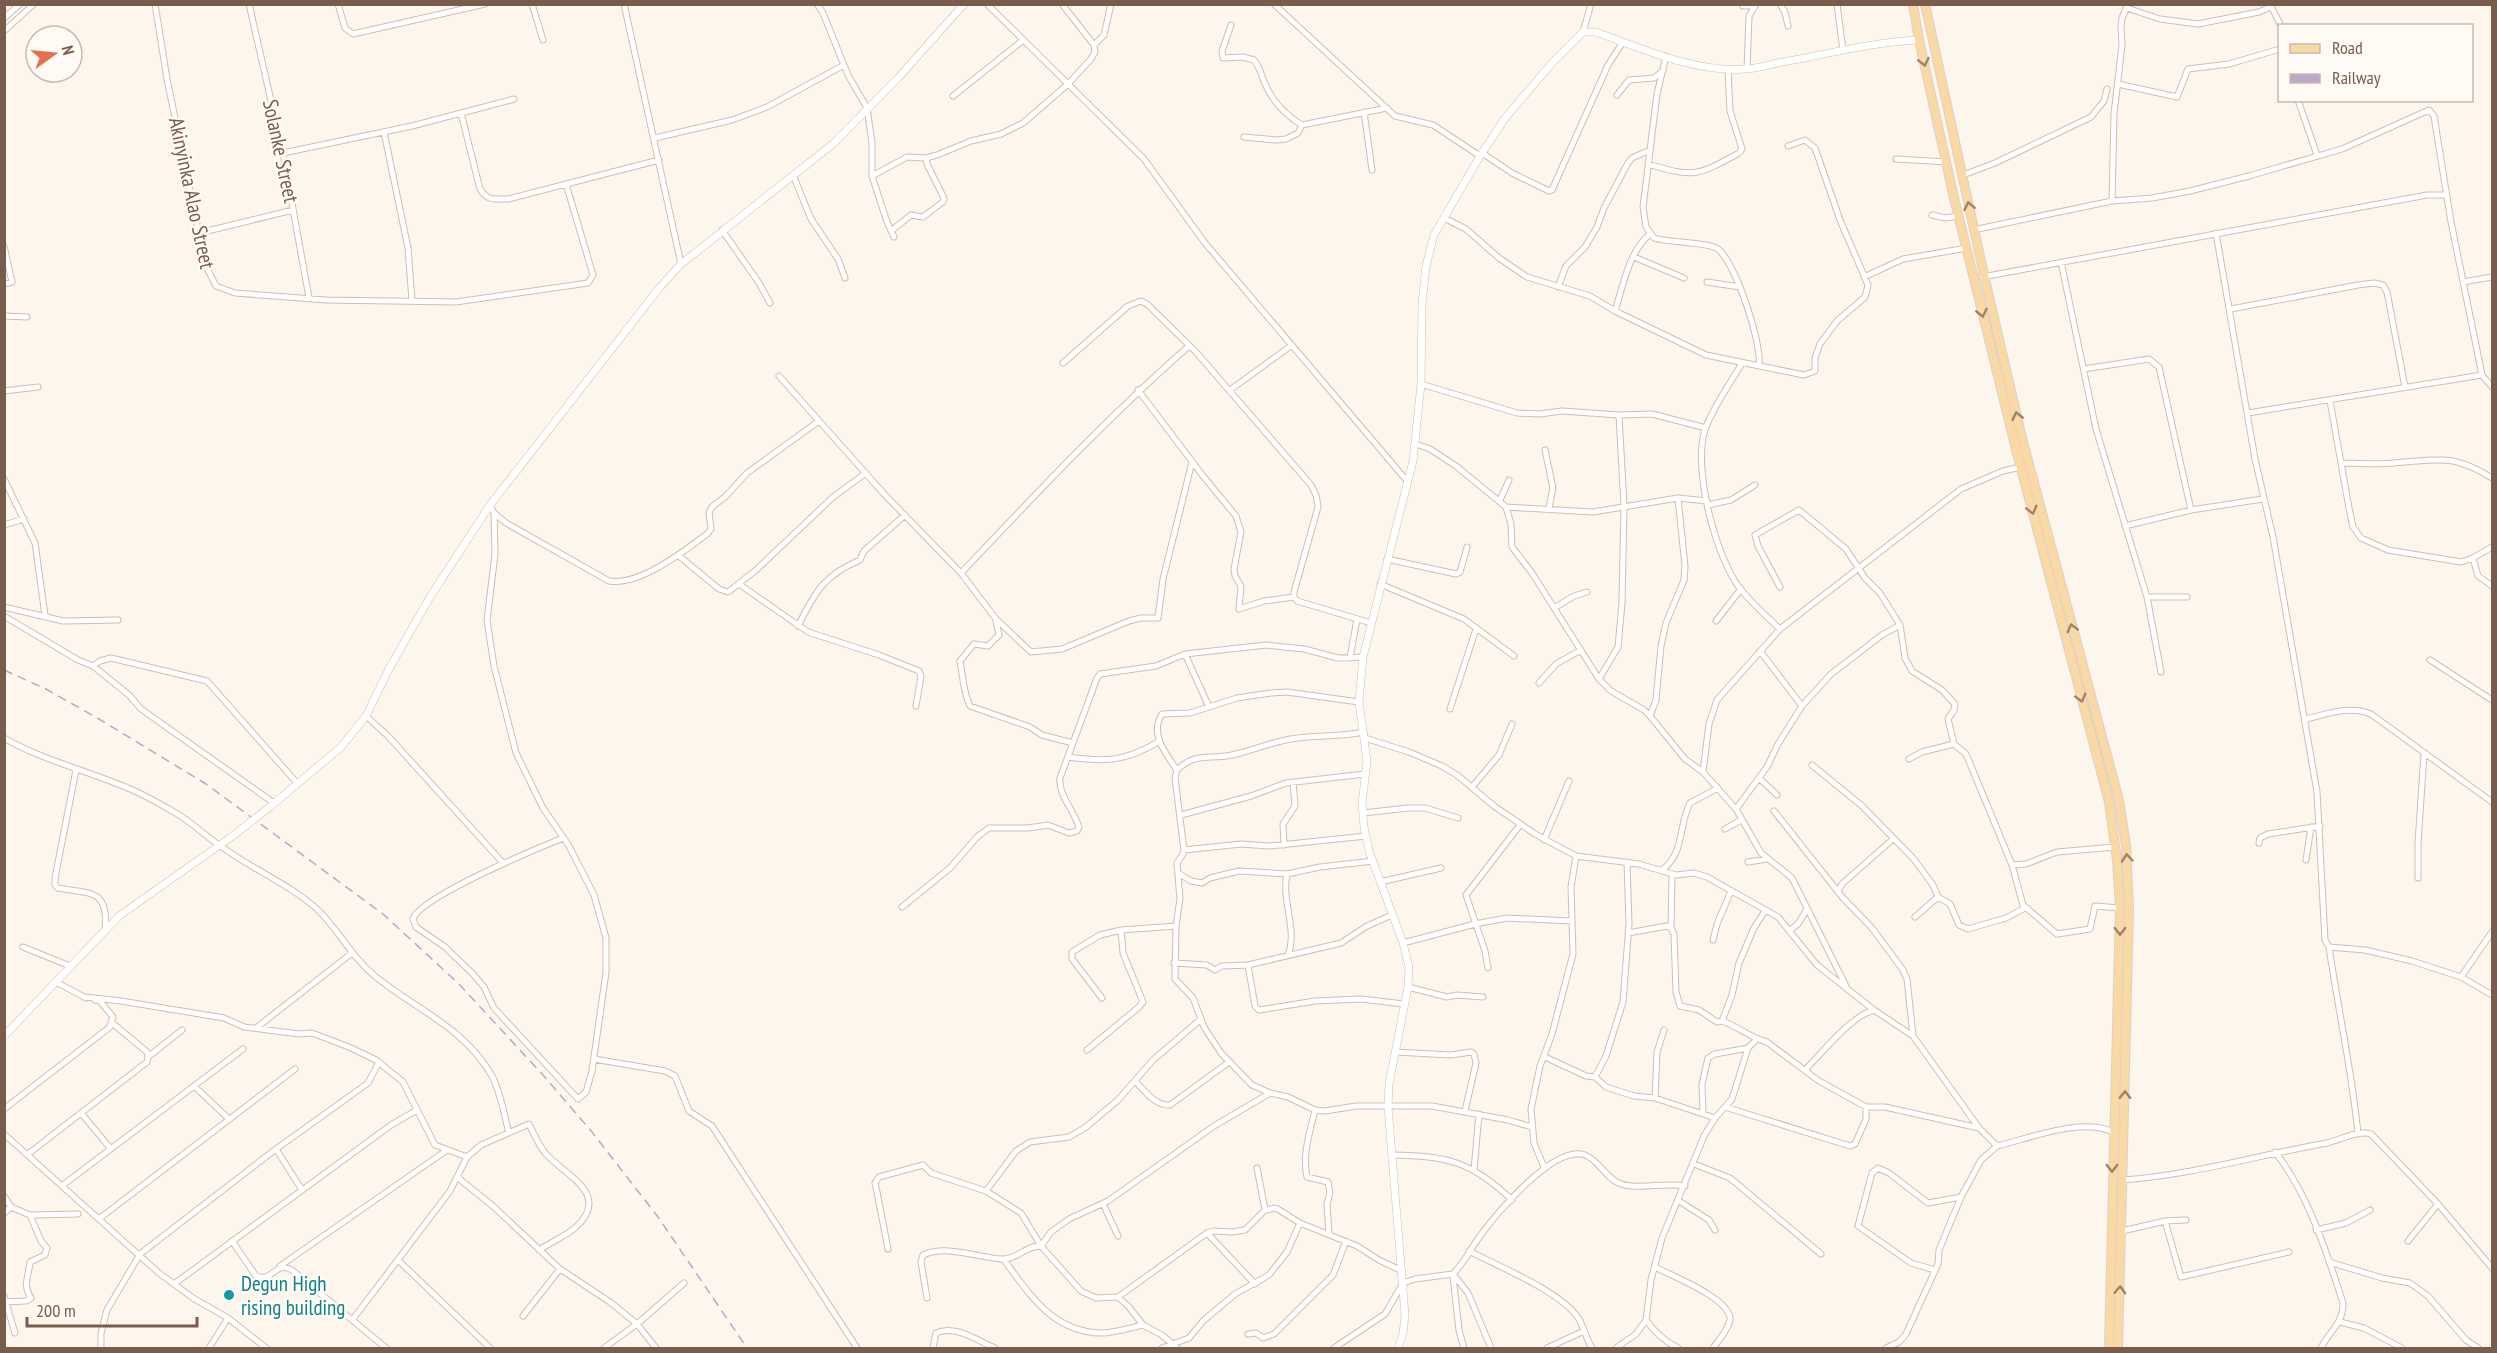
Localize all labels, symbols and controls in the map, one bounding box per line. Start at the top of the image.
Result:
north arrow [24,24,84,84]
legend [2278,24,2473,102]
text: Road [2332,36,2363,59]
text: N [58,43,79,57]
one-way arrow [1917,57,1930,67]
text: Railway [2332,66,2381,89]
street label: Solanke Street [257,97,305,205]
street label: Akinyinka Alao Street [163,115,221,271]
one-way arrow [1963,201,1976,211]
one-way arrow [1975,308,1988,318]
one-way arrow [2011,411,2024,421]
one-way arrow [2024,505,2037,515]
one-way arrow [2067,623,2080,633]
one-way arrow [2074,693,2087,703]
one-way arrow [2121,854,2134,863]
one-way arrow [2114,927,2126,936]
one-way arrow [2119,1091,2132,1100]
one-way arrow [2106,1163,2118,1172]
place label: Degun High rising building [241,1270,345,1321]
one-way arrow [2113,1286,2126,1295]
marker: Degun High rising building [222,1288,236,1302]
scale bar [27,1290,196,1328]
text: 200 m [36,1299,76,1322]

